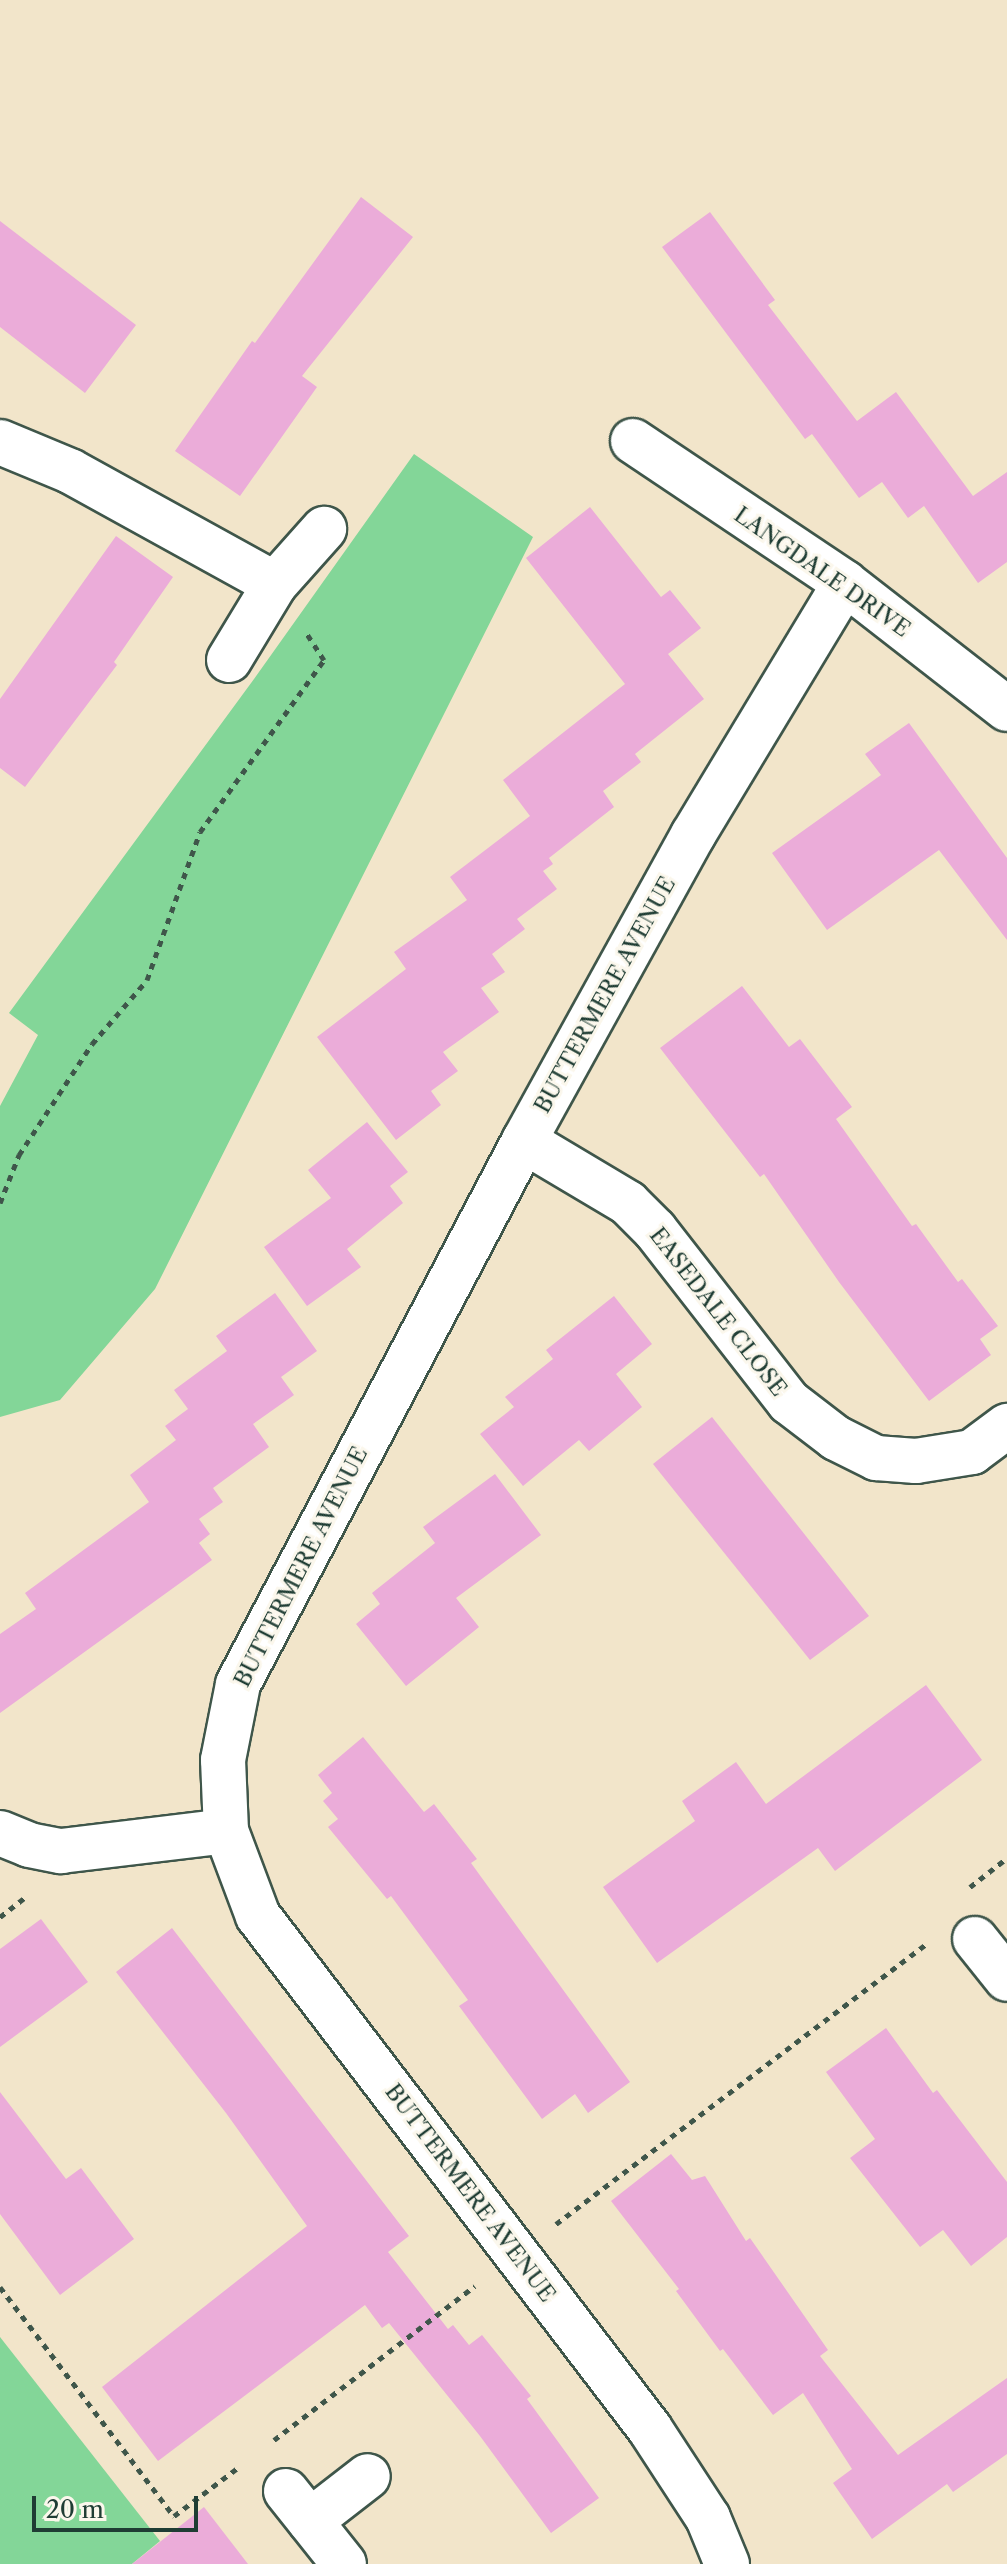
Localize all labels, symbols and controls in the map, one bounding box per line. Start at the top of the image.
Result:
street label: LANGDALE DRIVE [729,501,915,643]
street label: BUTTERMERE AVENUE [529,872,681,1118]
street label: EASEDALE CLOSE [644,1222,792,1402]
street label: BUTTERMERE AVENUE [229,1442,373,1692]
street label: BUTTERMERE AVENUE [379,2079,561,2307]
scale bar [36,2480,202,2530]
text: 20 m [46,2495,104,2524]

